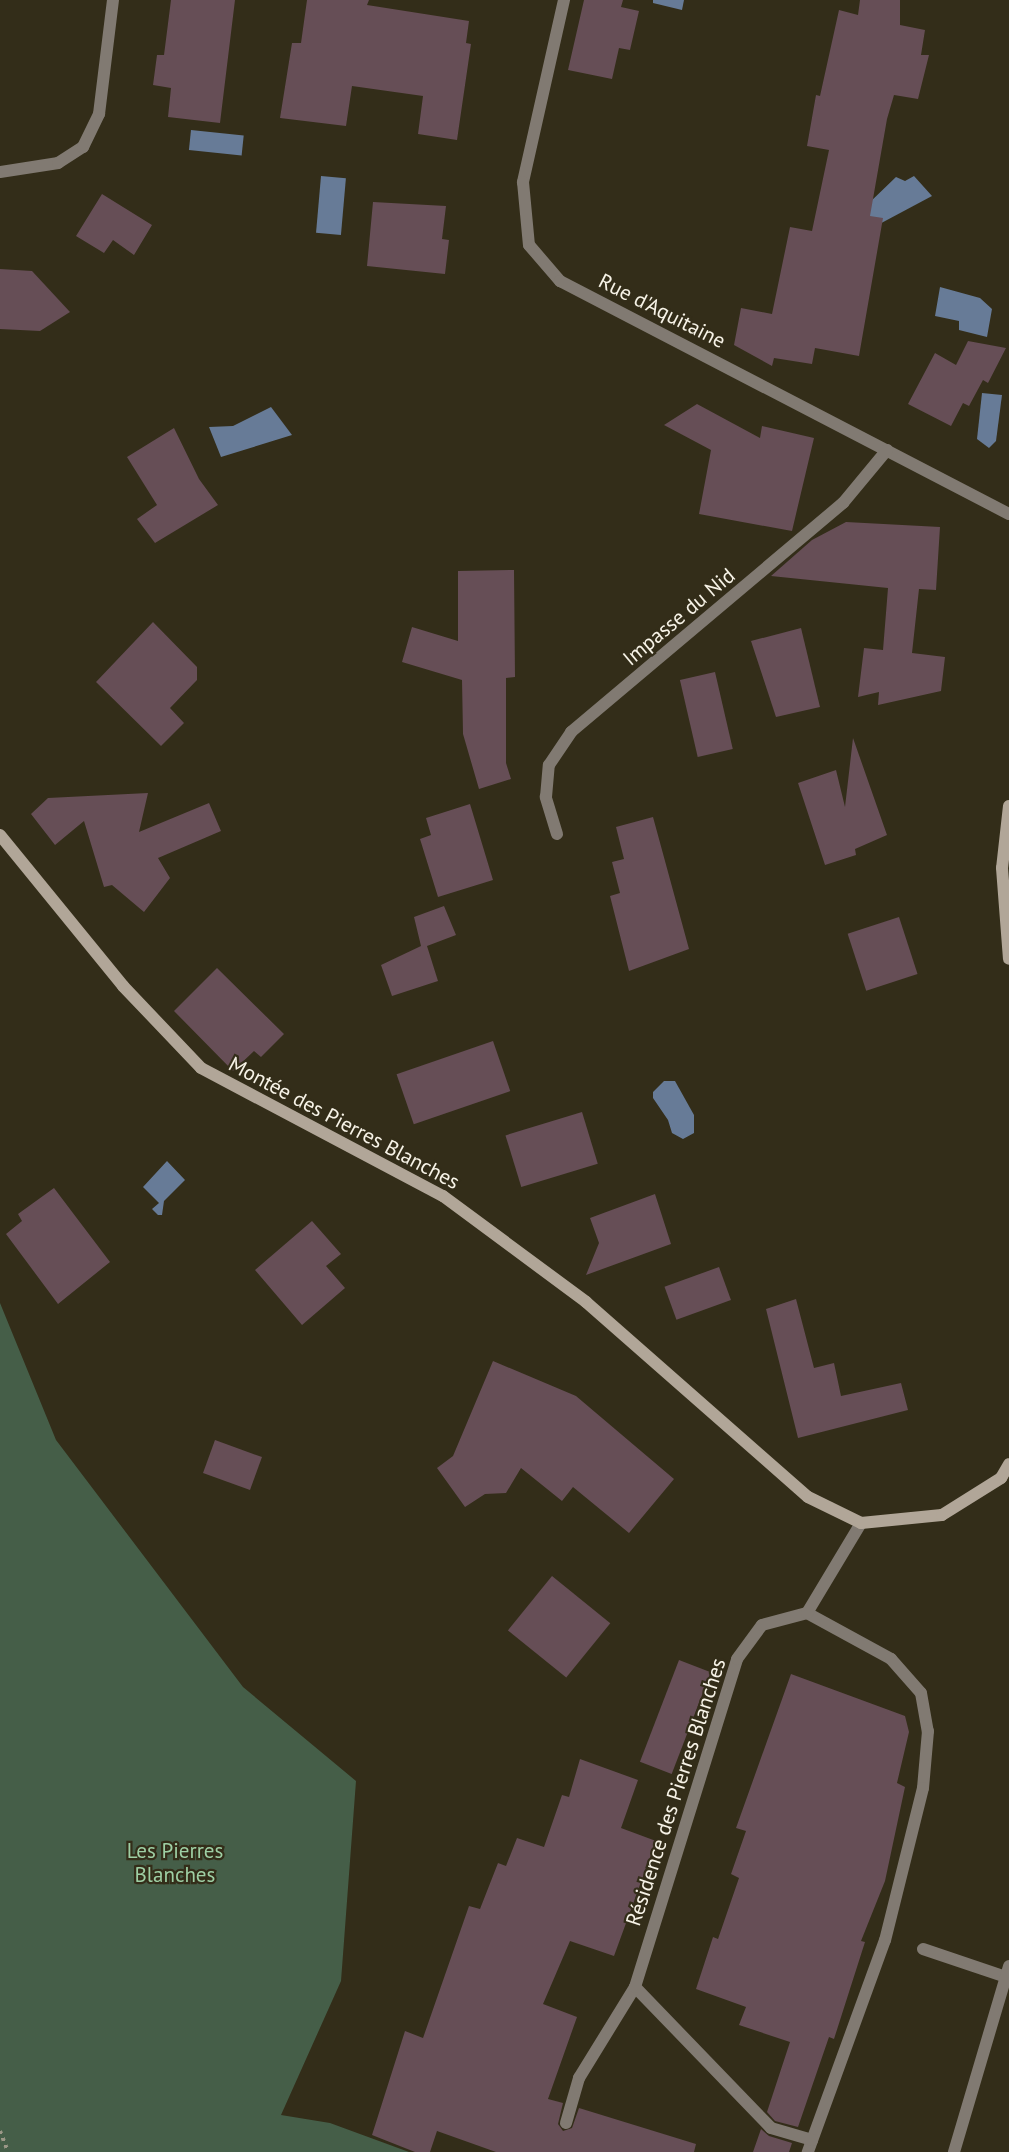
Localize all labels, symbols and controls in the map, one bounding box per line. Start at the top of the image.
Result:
street label: Rue d'Aquitaine [594,268,730,354]
street label: Impasse du Nid [618,563,740,671]
street label: Montée des Pierres Blanches [224,1051,464,1195]
street label: Résidence des Pierres Blanches [621,1655,731,1929]
park label: Les Pierres Blanches [127,1838,223,1888]

